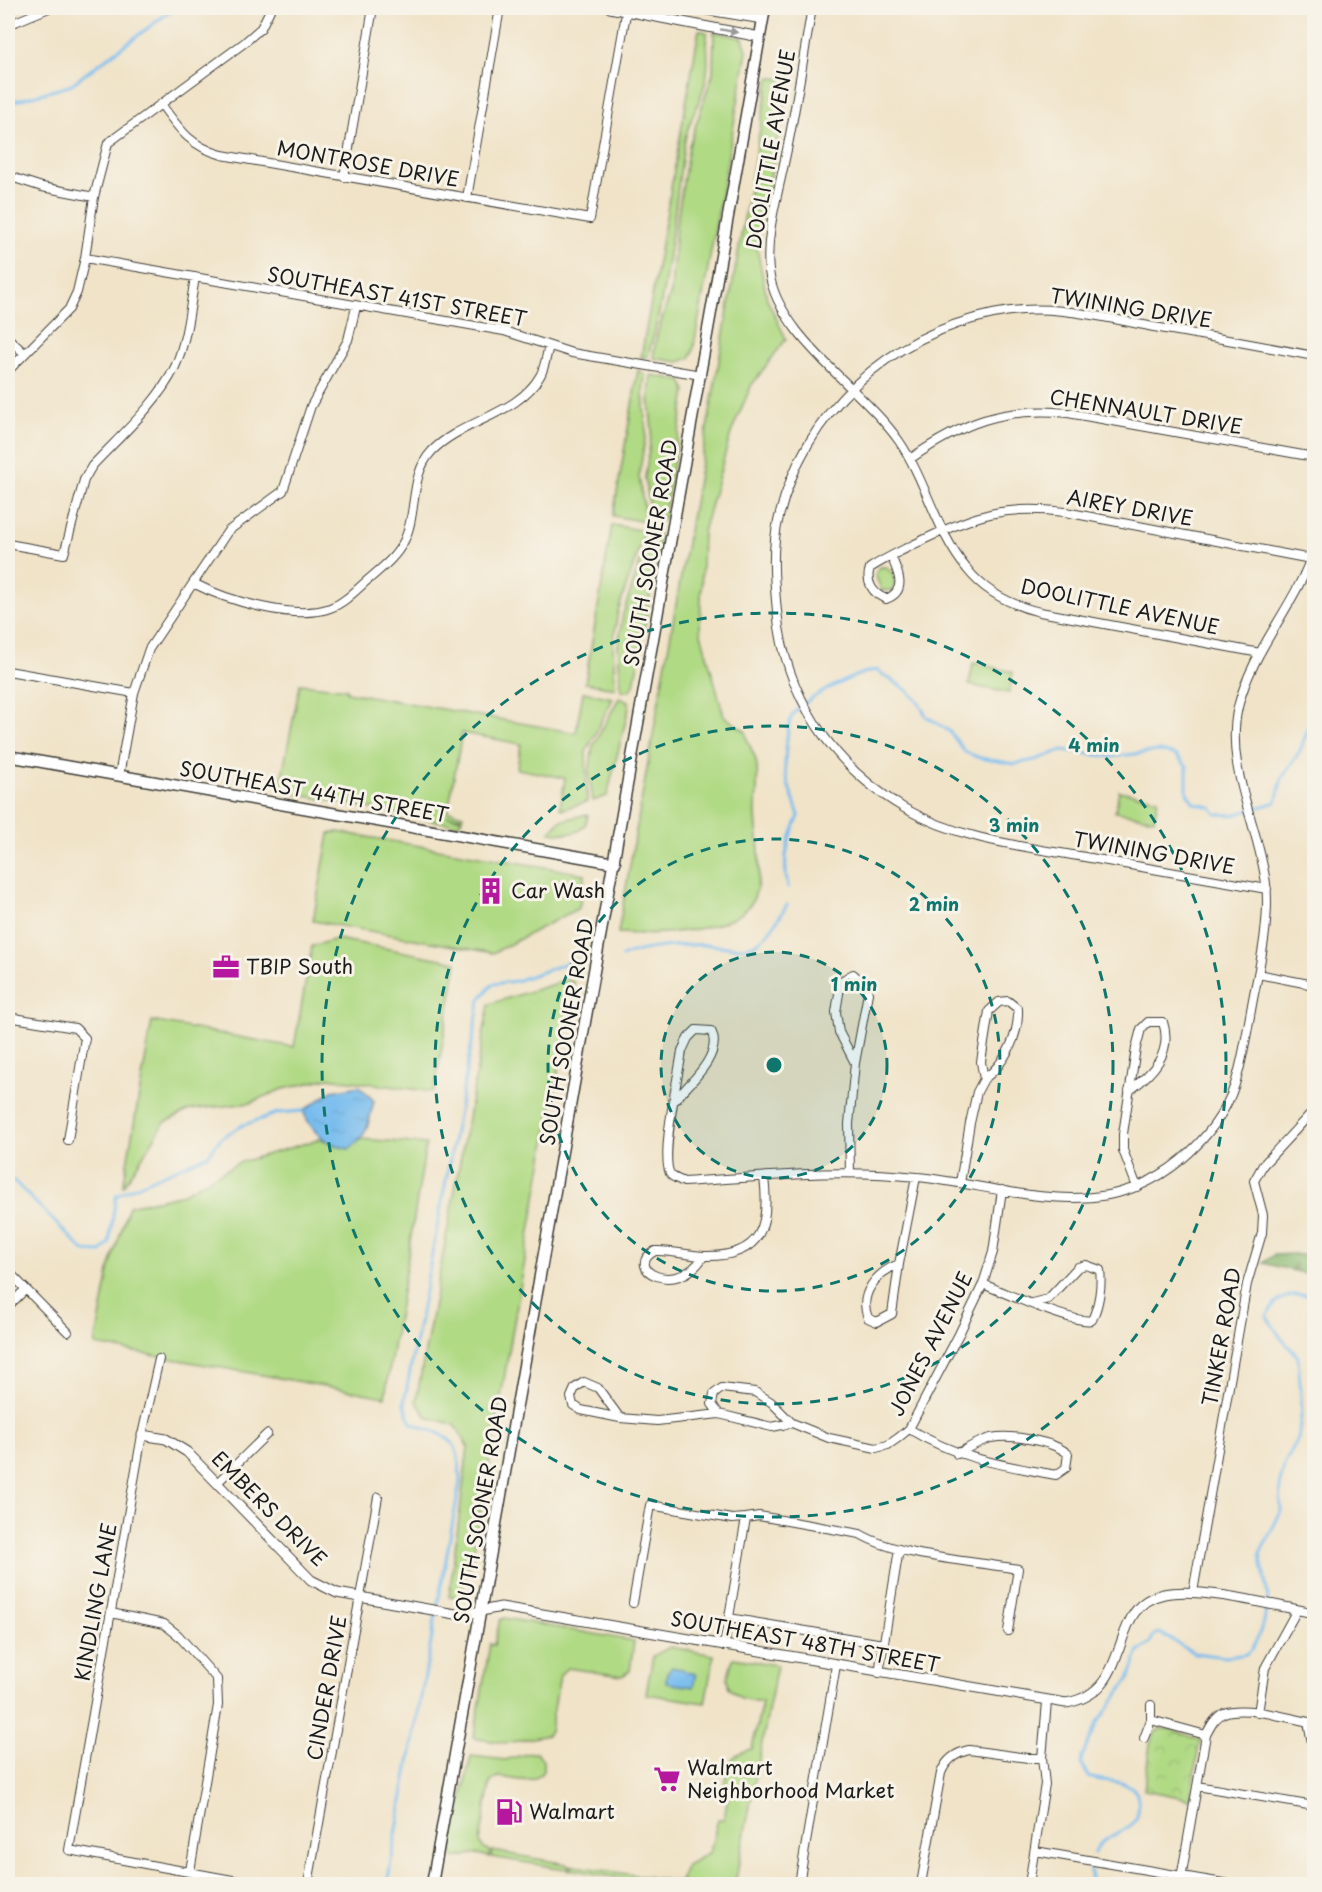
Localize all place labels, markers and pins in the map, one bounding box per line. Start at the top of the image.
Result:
place label: Car Wash [511,875,605,905]
building icon: Car Wash [476,876,506,906]
place label: TBIP South [246,951,353,981]
office icon: TBIP South [211,952,241,982]
centre of rings [764,1055,784,1075]
place label: Walmart Neighborhood Market [687,1752,894,1805]
supermarket icon: Walmart Neighborhood Market [652,1764,682,1794]
place label: Walmart [529,1796,615,1826]
fuel station icon: Walmart [494,1797,524,1827]

